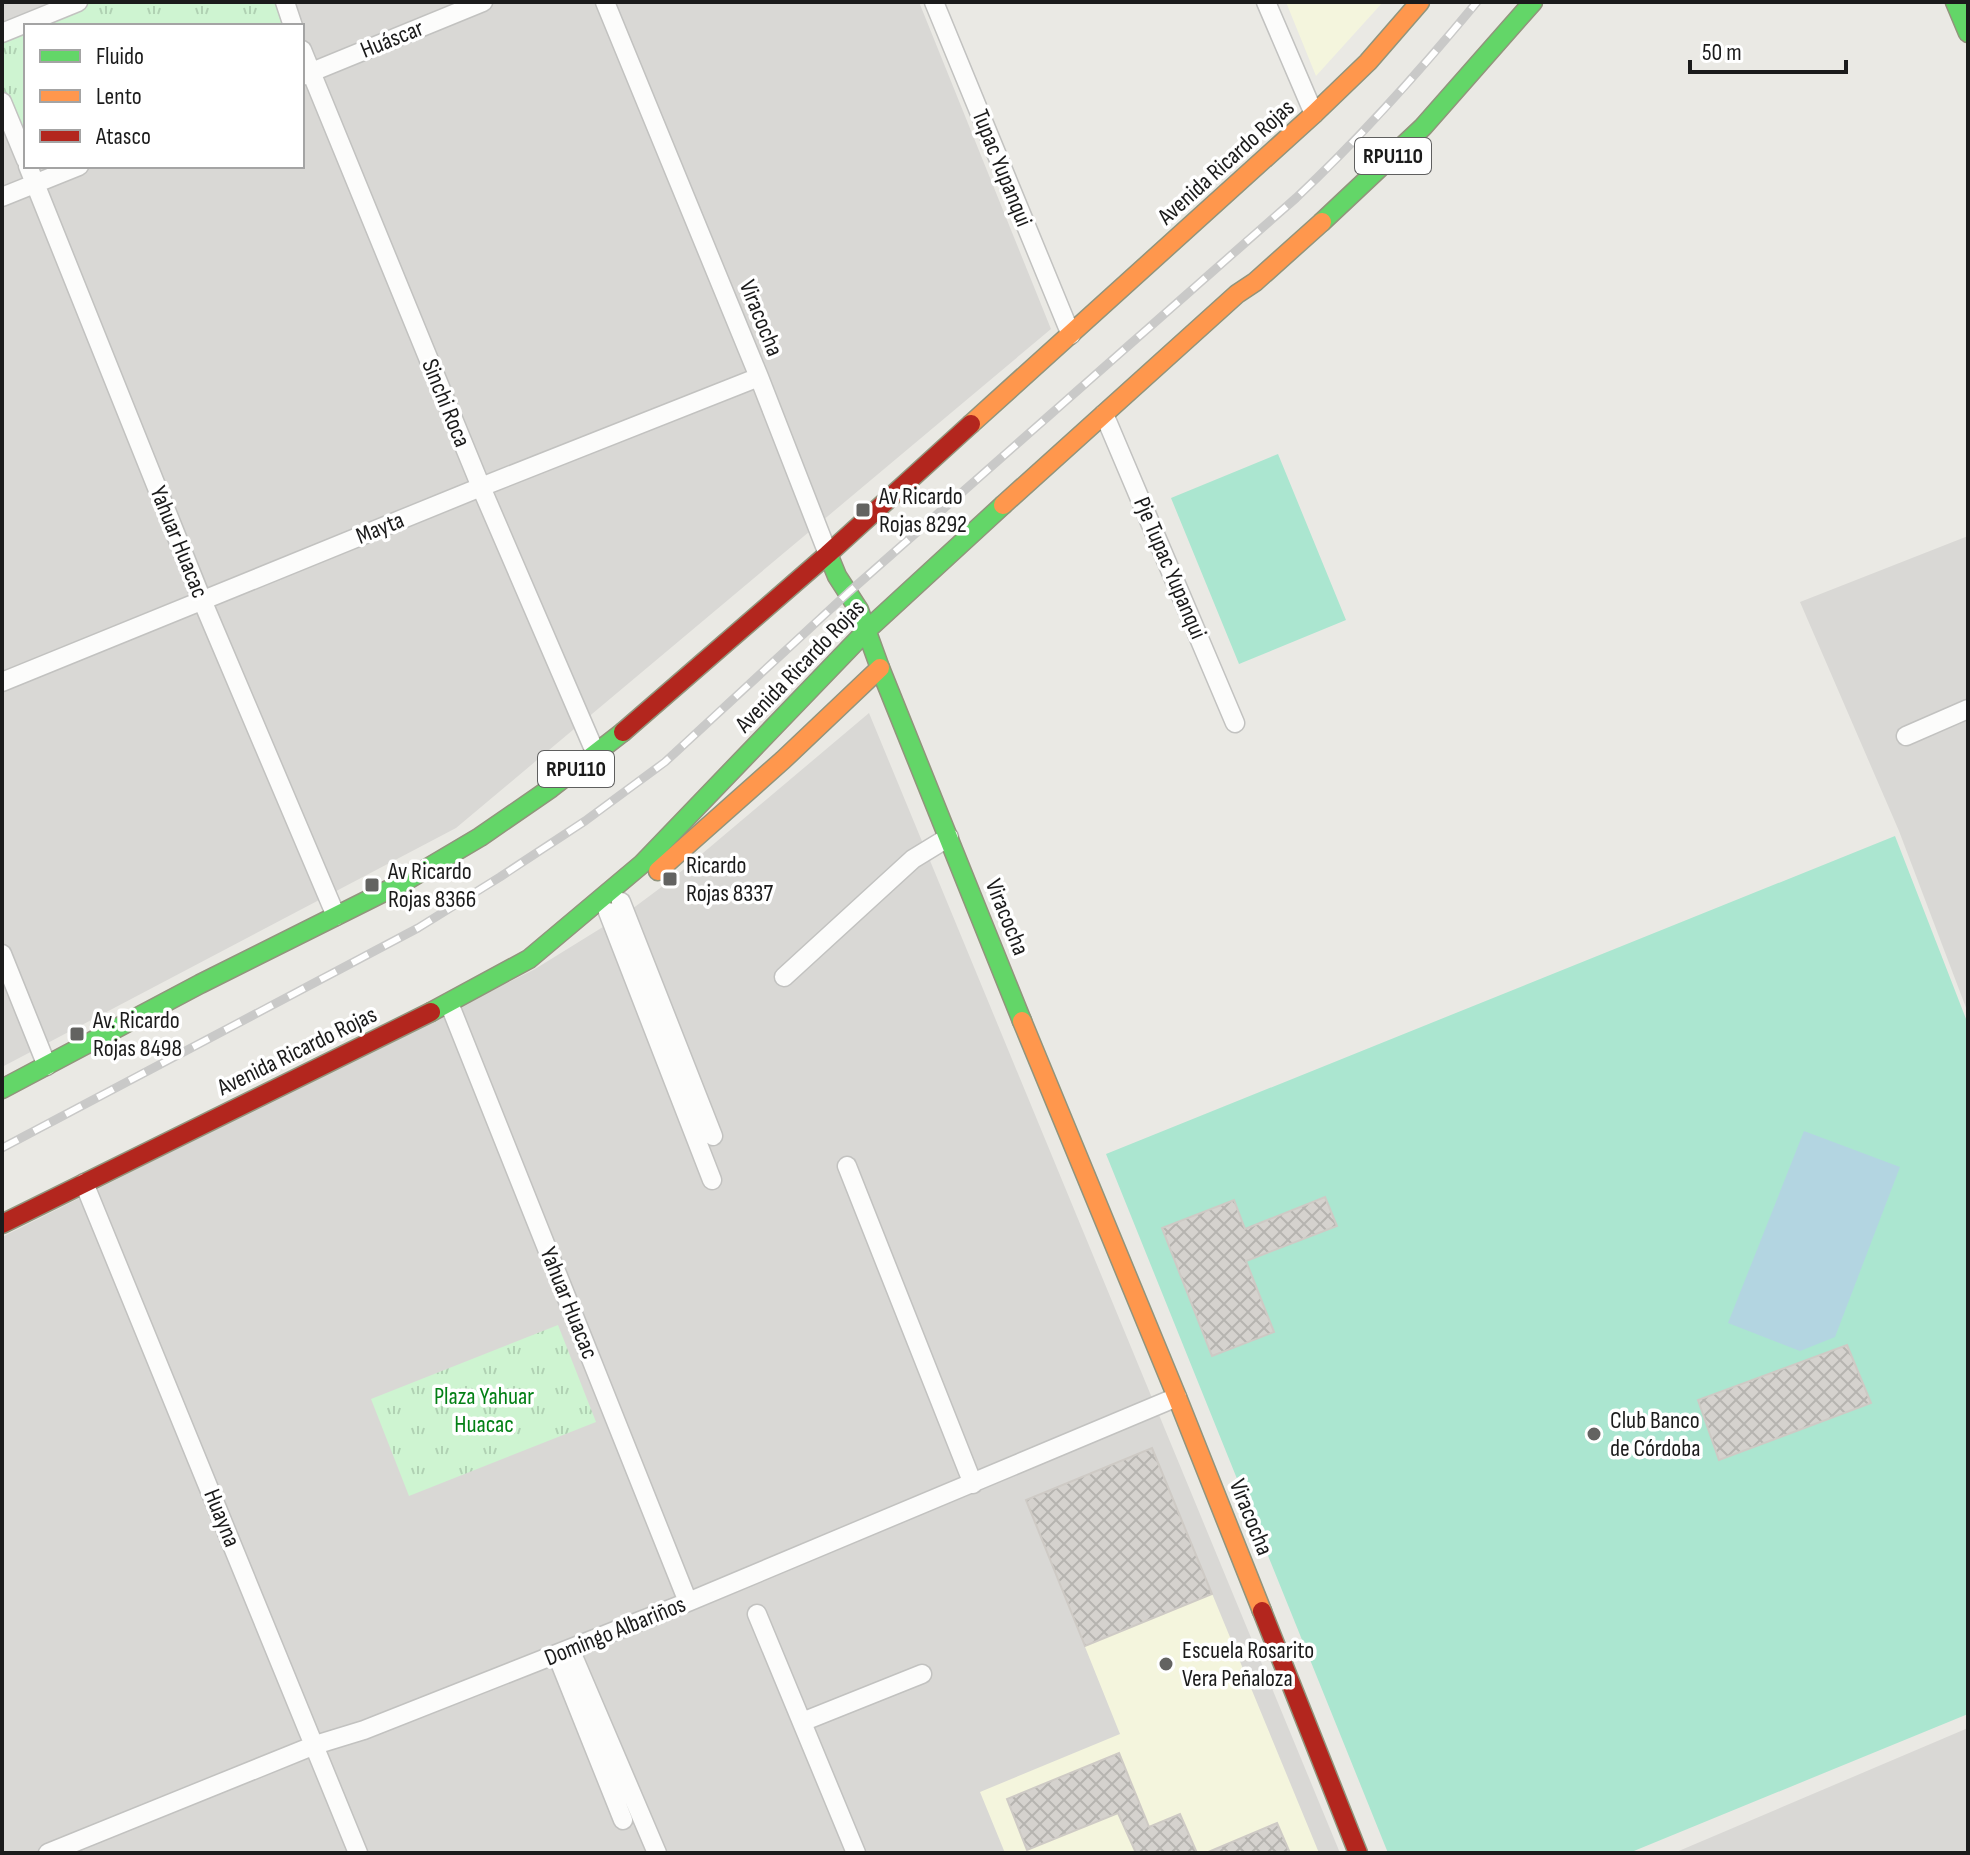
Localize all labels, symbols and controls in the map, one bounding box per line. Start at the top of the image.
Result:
street label: Huáscar [356,13,428,65]
legend [24,24,304,168]
scale bar [1690,24,1846,74]
text: 50 m [1702,38,1742,67]
text: Fluido [96,42,144,71]
text: Lento [96,82,142,111]
street label: Avenida Ricardo Rojas [1151,93,1300,232]
street label: Tupac Yupanqui [965,105,1039,231]
text: Atasco [95,122,151,151]
road number: RPU110 [1355,138,1431,174]
street label: Viracocha [733,276,789,360]
street label: Sinchi Roca [415,355,477,451]
street label: Yahuar Huacac [143,482,215,602]
place label: Av Ricardo Rojas 8292 [878,482,967,539]
street label: Pje Tupac Yupanqui [1127,493,1213,643]
marker: Av Ricardo Rojas 8292 [854,501,872,519]
street label: Mayta [352,505,408,551]
street label: Avenida Ricardo Rojas [729,593,871,739]
road number: RPU110 [538,751,614,787]
place label: Ricardo Rojas 8337 [686,851,773,908]
place label: Av Ricardo Rojas 8366 [387,857,476,914]
marker: Ricardo Rojas 8337 [661,870,679,888]
street label: Viracocha [979,875,1035,959]
marker: Av Ricardo Rojas 8366 [363,876,381,894]
street label: Avenida Ricardo Rojas [212,1000,381,1103]
place label: Av. Ricardo Rojas 8498 [92,1006,182,1063]
marker: Av. Ricardo Rojas 8498 [68,1025,86,1043]
street label: Yahuar Huacac [533,1243,605,1363]
park label: Plaza Yahuar Huacac [434,1382,534,1439]
place label: Club Banco de Córdoba [1610,1406,1701,1463]
marker: Club Banco de Córdoba [1585,1425,1603,1443]
street label: Viracocha [1223,1475,1279,1559]
street label: Huayna [197,1485,247,1551]
street label: Domingo Albariños [540,1590,690,1672]
place label: Escuela Rosarito Vera Peñaloza [1182,1636,1314,1693]
marker: Escuela Rosarito Vera Peñaloza [1157,1655,1175,1673]

